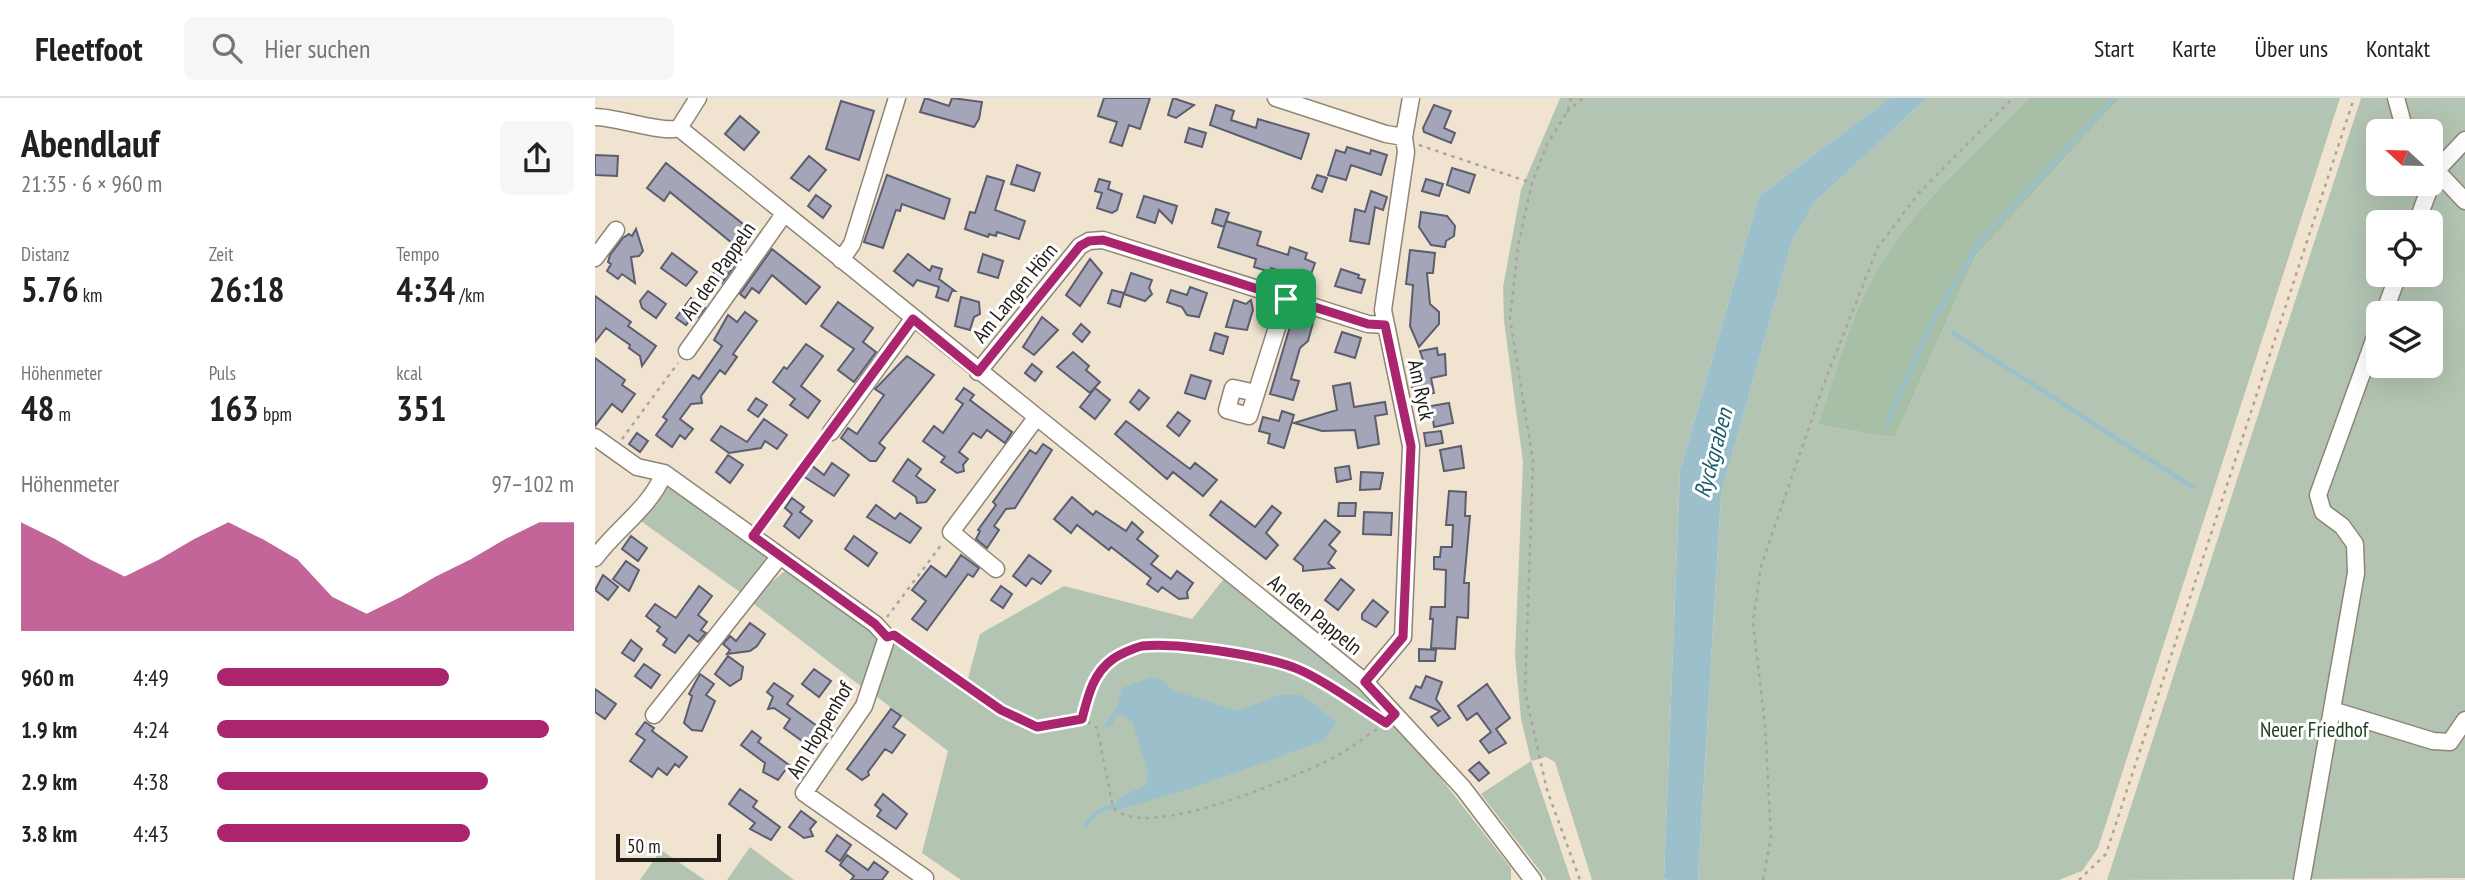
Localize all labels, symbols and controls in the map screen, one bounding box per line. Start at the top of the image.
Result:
search box [184,17,674,80]
text: Fleetfoot [35,27,142,70]
icon: search [208,29,246,67]
text: Hier suchen [264,32,370,65]
text: Start [2094,33,2134,64]
text: Karte [2172,33,2217,64]
text: Über uns [2255,33,2328,64]
text: Kontakt [2366,33,2430,64]
text: Abendlauf [21,118,159,167]
north arrow [2366,119,2443,196]
map controls [2366,119,2443,378]
button: share [500,121,574,195]
text: 21:35 · 6 × 960 m [21,169,162,198]
button: locate [2366,210,2443,287]
street label: An den Pappeln [674,217,761,325]
street label: Am Langen Hörn [966,237,1063,348]
text: Distanz [21,242,70,266]
text: Zeit [209,242,233,266]
text: Tempo [396,242,440,266]
text: 5.76 [21,266,79,312]
text: 26:18 [209,266,284,312]
text: 4:34 [396,266,455,312]
pin [1256,269,1316,329]
icon: arrive [1267,280,1305,318]
text: km [79,283,102,307]
text: /km [455,283,485,307]
button: layers [2366,301,2443,378]
street label: Am Ryck [1402,357,1441,423]
text: Höhenmeter [21,361,102,385]
text: Puls [209,361,236,385]
text: kcal [396,361,422,385]
text: 48 [21,385,54,431]
text: 163 [209,385,259,431]
text: 351 [396,385,447,431]
text: m [54,402,71,426]
text: bpm [259,402,292,426]
water label: Ryckgraben [1687,403,1739,501]
text: Höhenmeter [21,469,119,498]
text: 97–102 m [491,469,574,498]
street label: An den Pappeln [1263,568,1368,661]
text: 960 m [21,663,74,692]
text: 4:49 [133,663,169,692]
street label: Am Hoppenhof [780,676,859,783]
text: 1.9 km [21,715,77,744]
text: 4:24 [133,715,169,744]
park label: Neuer Friedhof [2260,716,2369,743]
text: 2.9 km [21,767,77,796]
text: 4:38 [133,767,169,796]
text: 3.8 km [21,819,77,848]
text: 4:43 [133,819,169,848]
scale bar [616,831,721,863]
text: 50 m [627,834,661,858]

